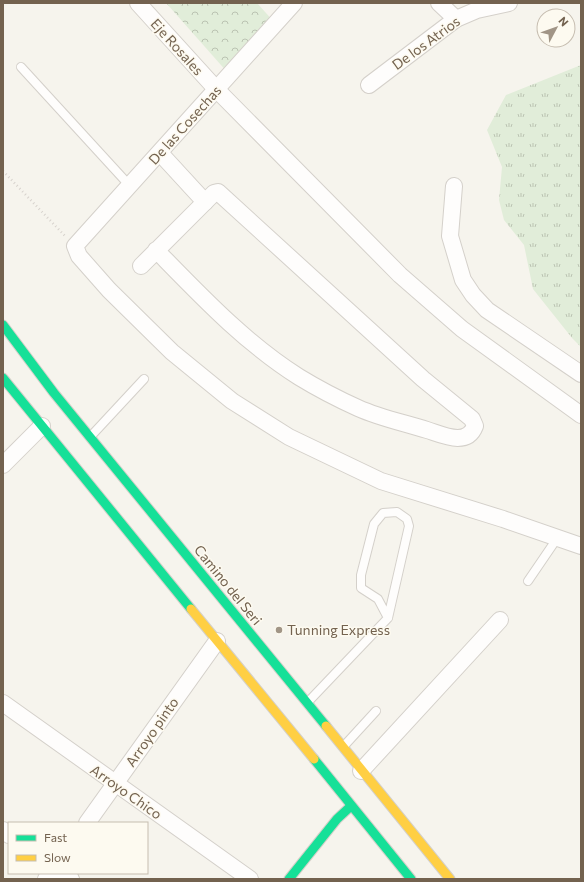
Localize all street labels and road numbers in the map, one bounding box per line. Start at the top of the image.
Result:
street label: De los Atrios [388,12,463,73]
street label: Eje Rosales [148,15,207,78]
street label: De las Cosechas [145,82,225,168]
street label: Camino del Seri [191,541,266,628]
street label: Arroyo pinto [121,694,182,770]
street label: Arroyo Chico [87,761,165,822]

